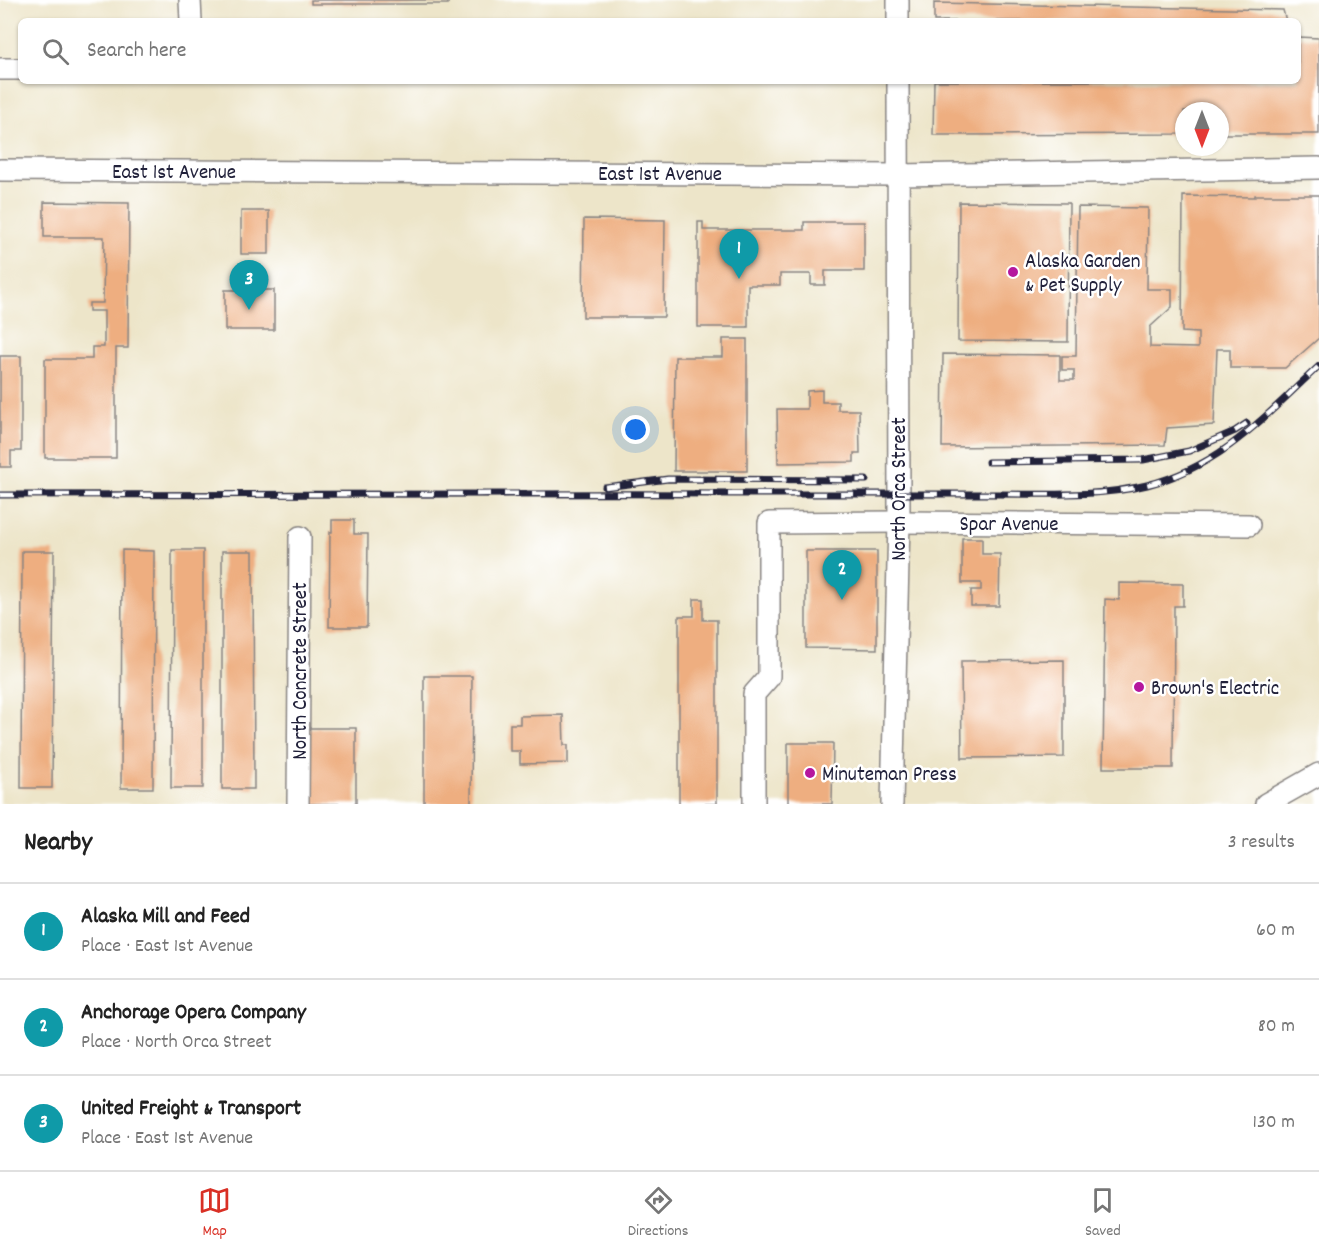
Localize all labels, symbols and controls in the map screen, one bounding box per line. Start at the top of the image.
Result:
search box [18,18,1301,84]
icon: search [39,35,72,68]
text: Search here [87,36,186,67]
north arrow [1175,102,1229,156]
street label: East 1st Avenue [112,159,236,189]
street label: East 1st Avenue [598,161,722,191]
pin: 1 [720,230,758,279]
place label: Alaska Garden & Pet Supply [1025,248,1140,302]
pin: 3 [230,260,268,310]
marker: Alaska Garden & Pet Supply [1006,265,1020,279]
your location [621,415,650,444]
street label: North Orca Street [886,417,916,561]
street label: Spar Avenue [960,511,1058,541]
pin: 2 [822,550,862,600]
street label: North Concrete Street [287,582,317,760]
place label: Brown's Electric [1151,675,1279,705]
marker: Brown's Electric [1132,680,1146,694]
place label: Minuteman Press [822,761,957,791]
marker: Minuteman Press [803,766,817,780]
text: Nearby [24,825,92,862]
text: 3 results [1228,829,1295,857]
text: Alaska Mill and Feed [81,902,250,933]
text: 1 [41,917,46,945]
text: 60 m [1256,917,1295,945]
text: Place · East 1st Avenue [81,933,253,961]
text: Anchorage Opera Company [81,998,306,1029]
text: 2 [39,1013,48,1041]
text: 80 m [1258,1013,1295,1041]
text: Place · North Orca Street [81,1029,272,1057]
text: United Freight & Transport [81,1094,301,1125]
text: 3 [39,1109,48,1137]
text: 130 m [1253,1109,1295,1137]
text: Place · East 1st Avenue [81,1125,253,1153]
tab: Map [198,1184,231,1243]
tab: Directions [628,1184,688,1243]
tab: Saved [1085,1184,1121,1243]

